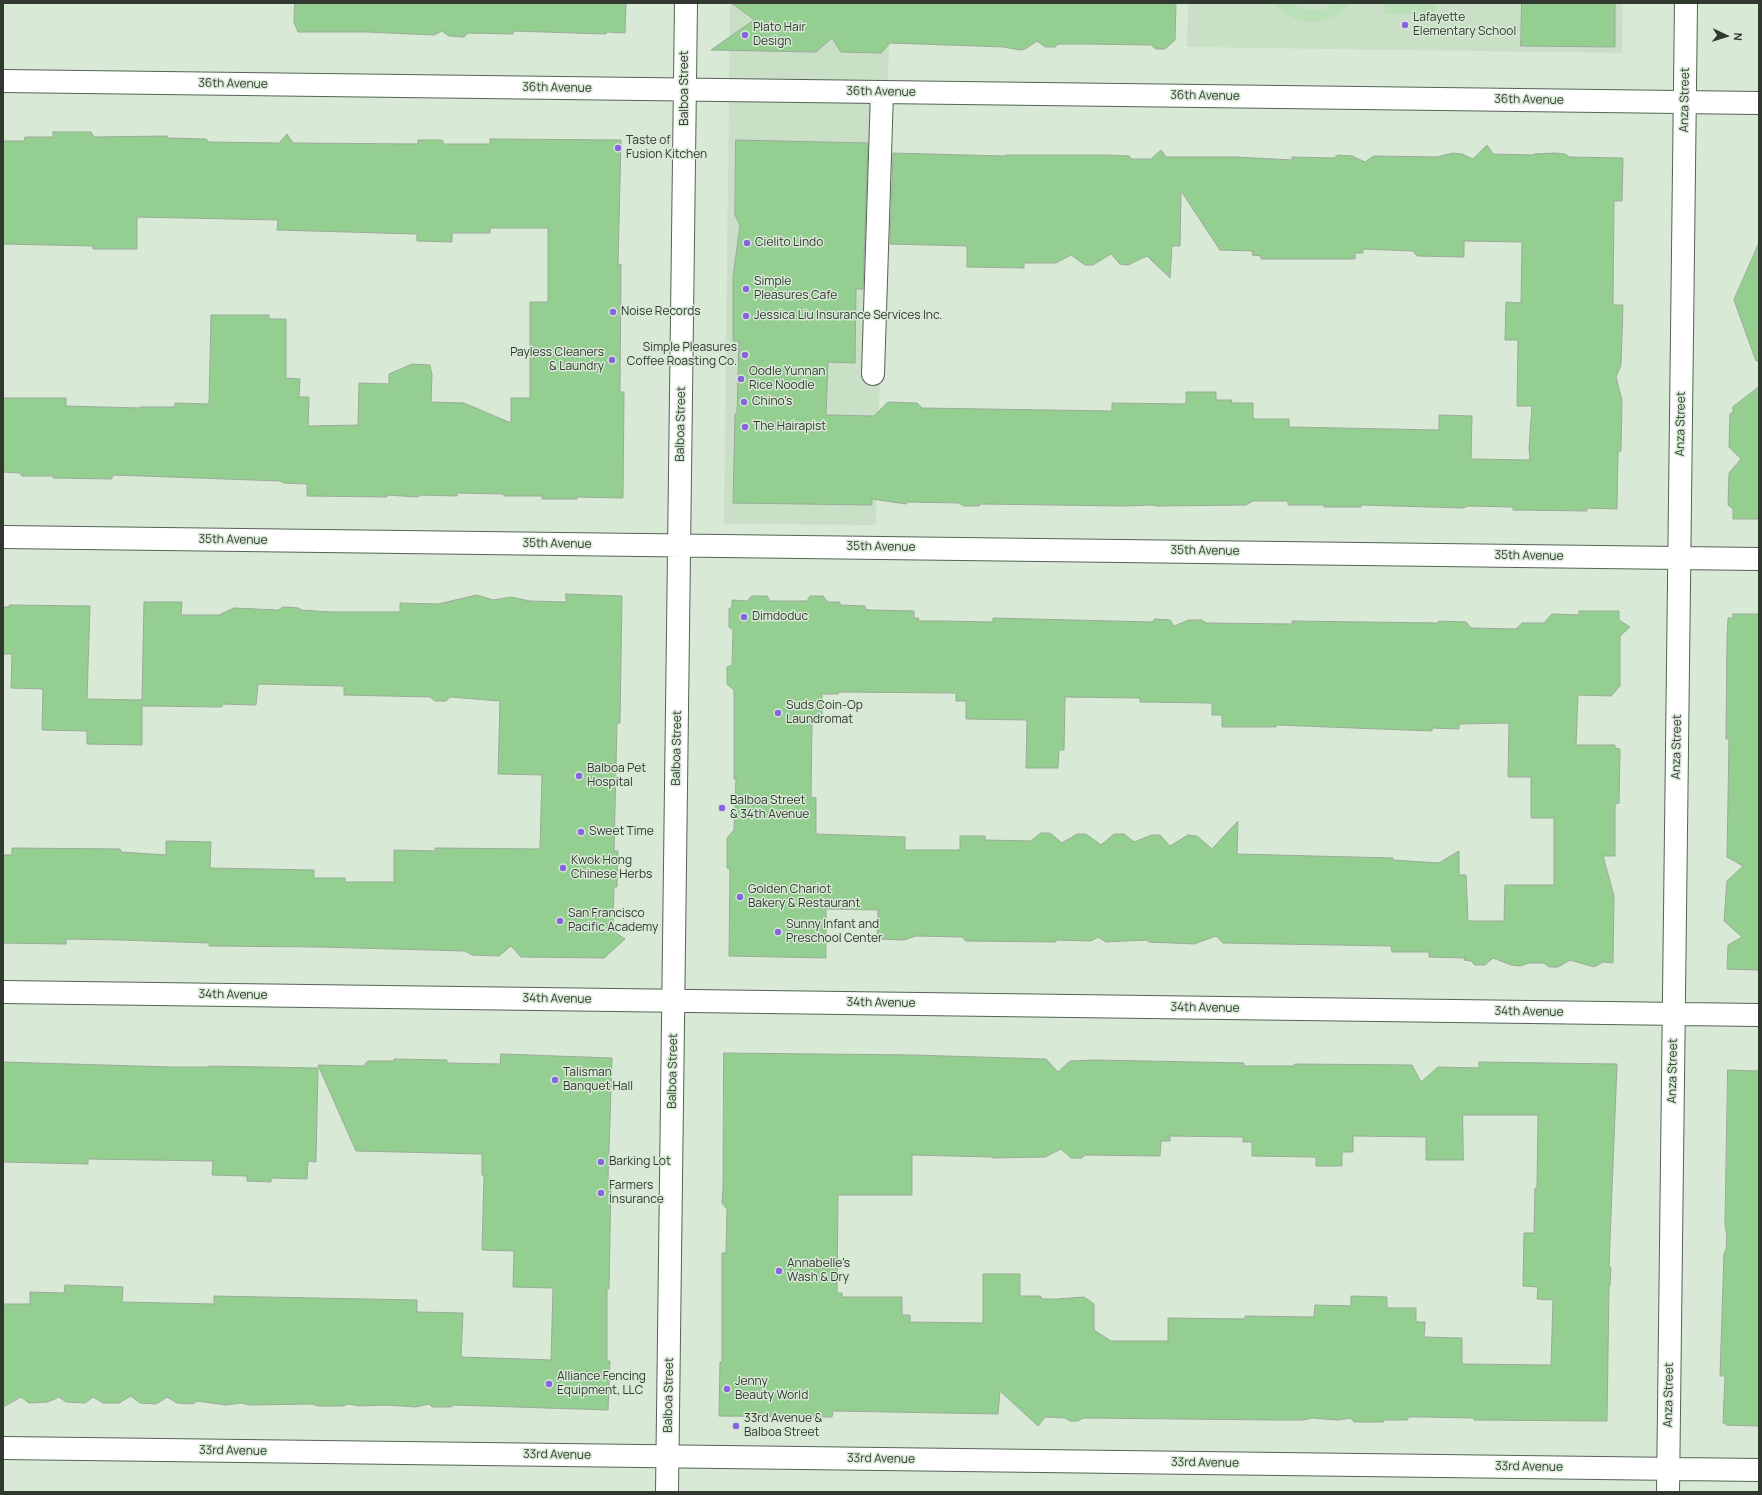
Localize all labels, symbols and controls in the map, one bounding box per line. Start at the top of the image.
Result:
place label: Lafayette Elementary School [1413,11,1516,39]
north arrow [1706,16,1746,56]
marker: Lafayette Elementary School [1400,20,1410,30]
place label: Plato Hair Design [753,21,806,49]
marker: Plato Hair Design [740,30,750,40]
text: N [1731,32,1746,41]
street label: Balboa Street [678,50,692,126]
street label: Anza Street [1677,67,1693,133]
street label: 36th Avenue [198,76,268,92]
street label: 36th Avenue [522,80,592,96]
street label: 36th Avenue [846,84,916,100]
street label: 36th Avenue [1170,88,1240,104]
street label: 36th Avenue [1494,92,1564,108]
place label: Taste of Fusion Kitchen [626,134,707,162]
marker: Taste of Fusion Kitchen [613,143,623,153]
place label: Cielito Lindo [755,236,823,250]
marker: Cielito Lindo [742,238,752,248]
place label: Simple Pleasures Cafe [754,275,837,303]
marker: Simple Pleasures Cafe [741,284,751,294]
place label: Noise Records [621,305,701,319]
marker: Noise Records [608,307,618,317]
place label: Jessica Liu Insurance Services Inc. [754,309,942,323]
marker: Jessica Liu Insurance Services Inc. [741,311,751,321]
place label: Simple Pleasures Coffee Roasting Co. [627,341,737,369]
place label: Payless Cleaners & Laundry [510,346,604,374]
marker: Simple Pleasures Coffee Roasting Co. [740,350,750,360]
marker: Payless Cleaners & Laundry [607,355,617,365]
place label: Oodle Yunnan Rice Noodle [749,365,825,393]
marker: Oodle Yunnan Rice Noodle [736,374,746,384]
street label: Balboa Street [673,386,689,462]
street label: Anza Street [1673,391,1689,457]
place label: Chino's [752,395,792,409]
marker: Chino's [739,397,749,407]
place label: The Hairapist [753,420,826,434]
marker: The Hairapist [740,422,750,432]
street label: 35th Avenue [198,532,268,548]
street label: 35th Avenue [522,536,592,552]
street label: 35th Avenue [846,539,916,555]
street label: 35th Avenue [1170,543,1240,559]
street label: 35th Avenue [1494,548,1564,564]
place label: Dimdoduc [752,610,808,624]
marker: Dimdoduc [739,612,749,622]
place label: Suds Coin-Op Laundromat [786,699,863,727]
marker: Suds Coin-Op Laundromat [773,708,783,718]
street label: Balboa Street [669,710,685,786]
street label: Anza Street [1669,714,1685,780]
place label: Balboa Pet Hospital [587,762,646,790]
marker: Balboa Pet Hospital [574,771,584,781]
place label: Balboa Street & 34th Avenue [730,794,809,822]
marker: Balboa Street & 34th Avenue [717,803,727,813]
place label: Sweet Time [589,825,654,839]
marker: Sweet Time [576,827,586,837]
place label: Kwok Hong Chinese Herbs [571,854,652,882]
marker: Kwok Hong Chinese Herbs [558,863,568,873]
place label: Golden Chariot Bakery & Restaurant [748,883,860,911]
marker: Golden Chariot Bakery & Restaurant [735,892,745,902]
place label: San Francisco Pacific Academy [568,907,658,935]
marker: San Francisco Pacific Academy [555,916,565,926]
place label: Sunny Infant and Preschool Center [786,918,882,946]
marker: Sunny Infant and Preschool Center [773,927,783,937]
street label: 34th Avenue [198,987,268,1003]
street label: 34th Avenue [522,991,592,1007]
street label: 34th Avenue [846,995,916,1011]
street label: 34th Avenue [1170,1000,1240,1016]
street label: 34th Avenue [1494,1004,1564,1020]
street label: Balboa Street [665,1033,681,1109]
street label: Anza Street [1665,1038,1681,1104]
place label: Talisman Banquet Hall [563,1066,633,1094]
marker: Talisman Banquet Hall [550,1075,560,1085]
place label: Barking Lot [609,1155,671,1169]
marker: Barking Lot [596,1157,606,1167]
place label: Farmers Insurance [609,1179,664,1207]
marker: Farmers Insurance [596,1188,606,1198]
place label: Annabelle's Wash & Dry [787,1257,850,1285]
marker: Annabelle's Wash & Dry [774,1266,784,1276]
street label: Balboa Street [661,1357,677,1433]
street label: Anza Street [1661,1362,1677,1428]
place label: Alliance Fencing Equipment, LLC [557,1370,646,1398]
place label: Jenny Beauty World [735,1375,808,1403]
marker: Alliance Fencing Equipment, LLC [544,1379,554,1389]
marker: Jenny Beauty World [722,1384,732,1394]
place label: 33rd Avenue & Balboa Street [744,1412,822,1440]
marker: 33rd Avenue & Balboa Street [731,1421,741,1431]
street label: 33rd Avenue [199,1443,267,1459]
street label: 33rd Avenue [523,1447,591,1463]
street label: 33rd Avenue [847,1451,915,1467]
street label: 33rd Avenue [1171,1455,1239,1471]
street label: 33rd Avenue [1495,1459,1563,1475]

